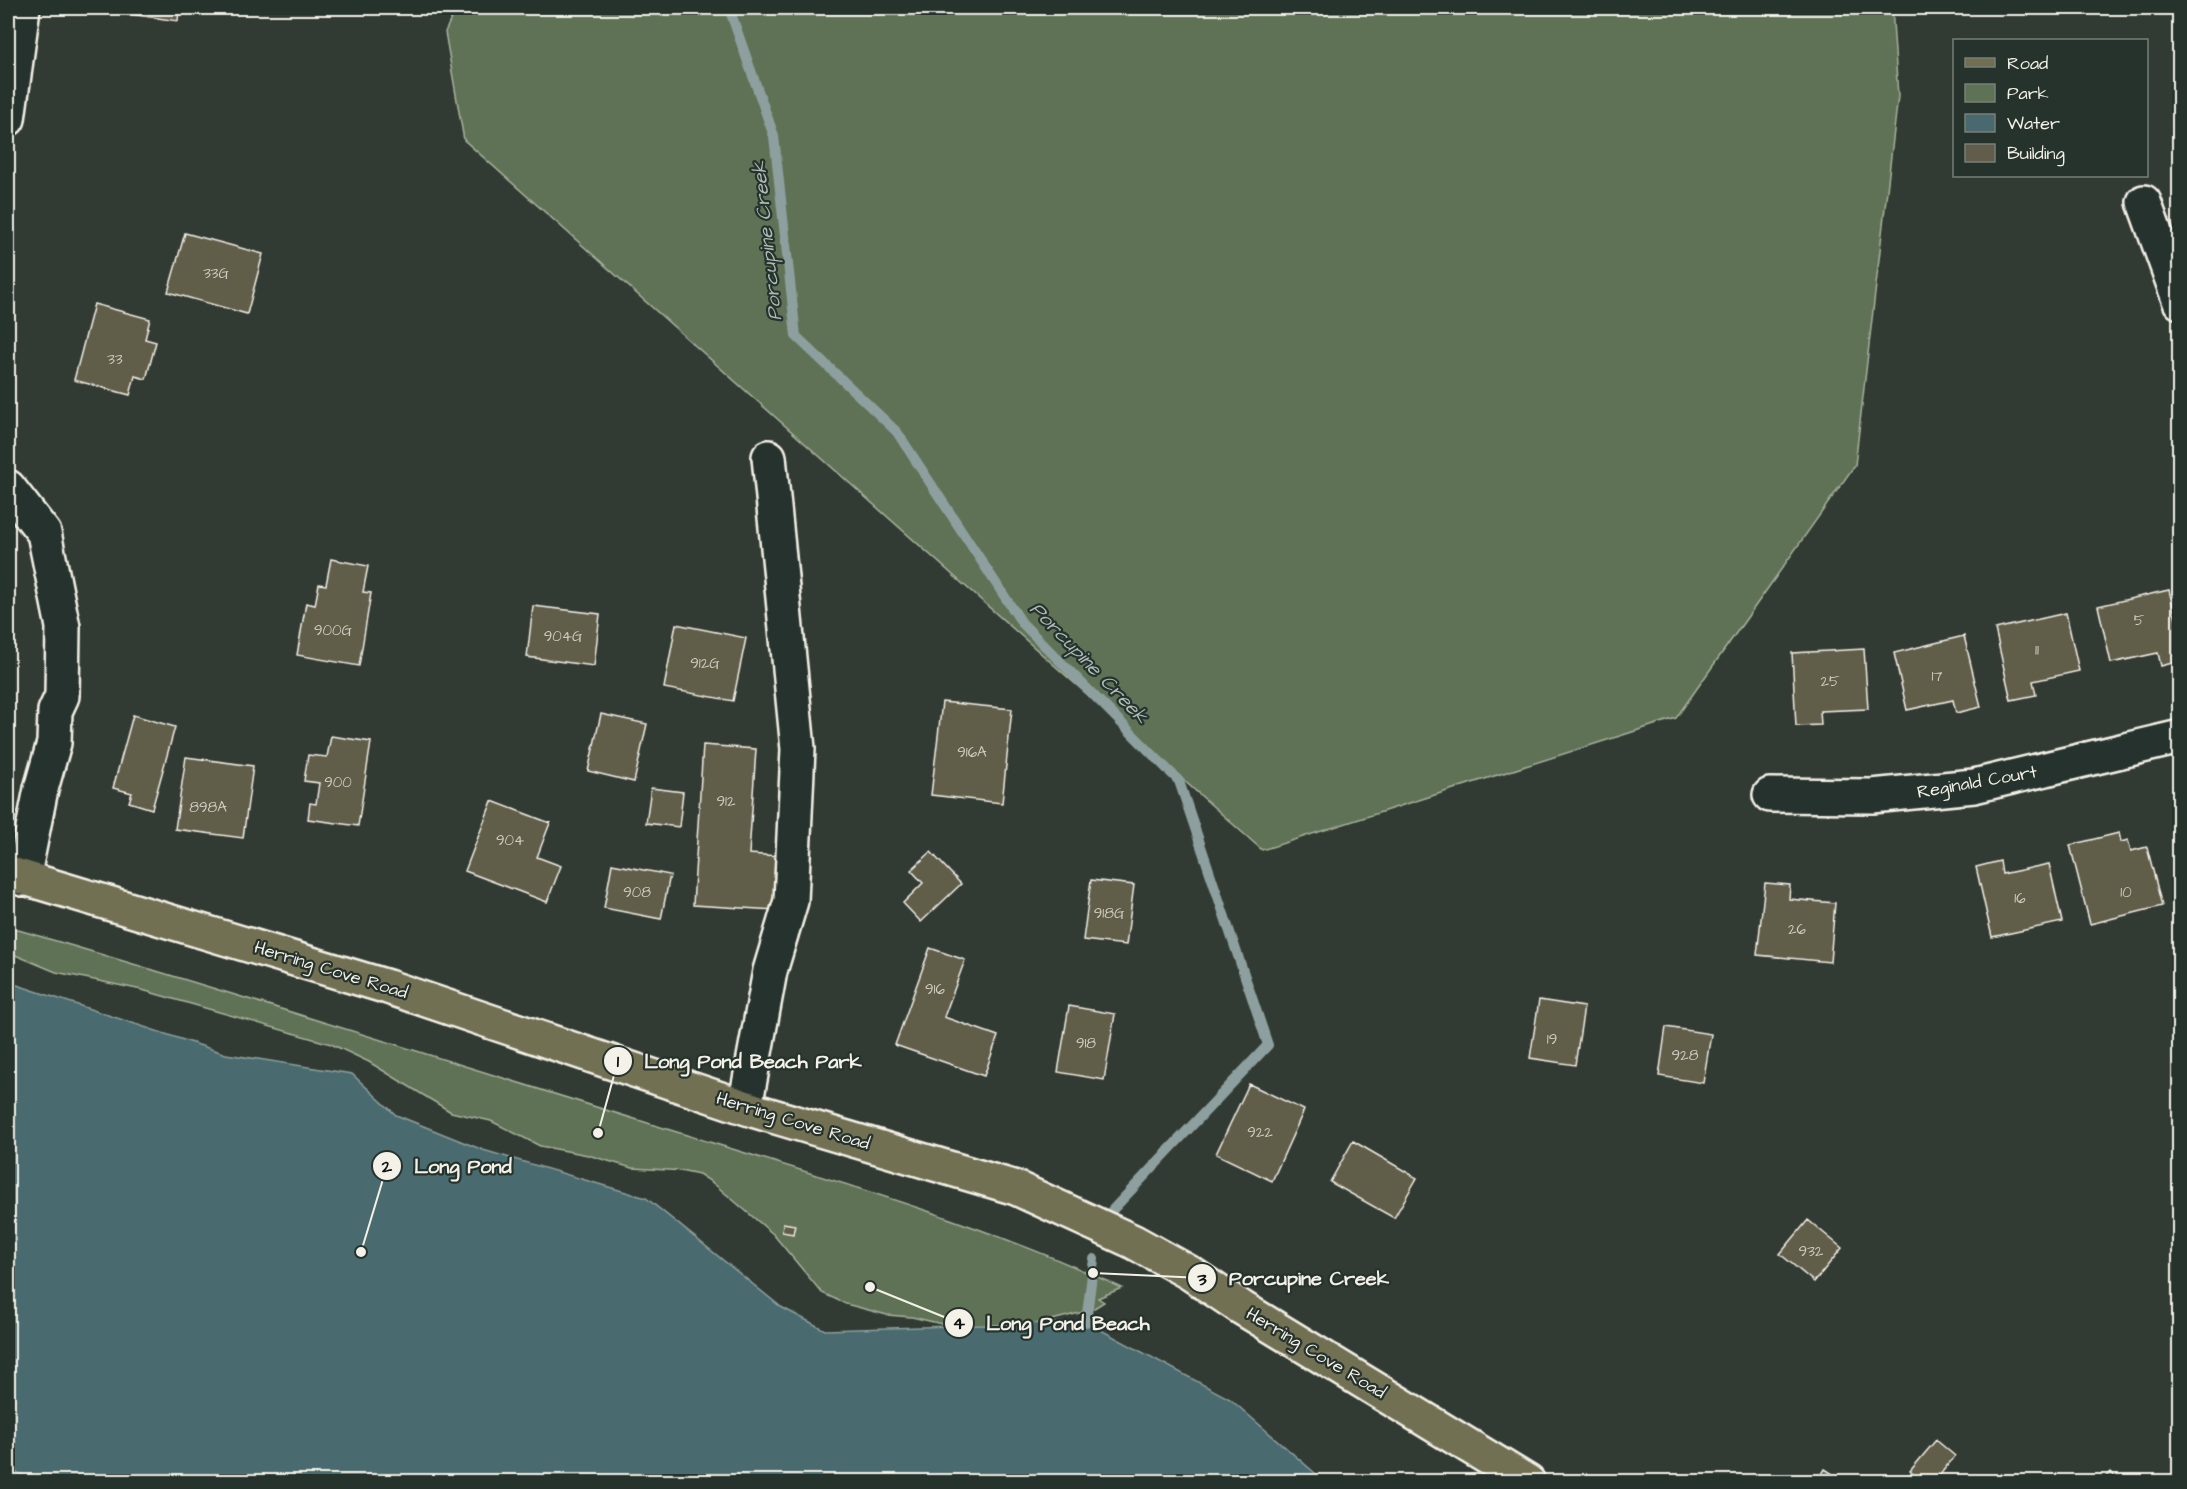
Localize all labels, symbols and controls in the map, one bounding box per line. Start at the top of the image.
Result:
legend [1953,39,2148,177]
text: Road [2007,51,2048,76]
text: Park [2007,81,2049,106]
text: Water [2007,111,2060,136]
text: Building [2007,141,2065,167]
water label: Porcupine Creek [745,159,789,322]
house number: 33G [203,263,229,284]
house number: 33 [107,349,123,370]
water label: Porcupine Creek [1023,596,1155,731]
house number: 5 [2134,610,2145,631]
house number: 900G [314,620,353,641]
house number: 904G [544,626,583,647]
house number: 11 [2035,640,2039,661]
house number: 912G [690,653,720,674]
house number: 17 [1931,666,1943,687]
house number: 25 [1820,671,1840,692]
house number: 916A [957,742,987,763]
street label: Reginald Court [1915,759,2040,806]
house number: 900 [324,772,352,793]
house number: 912 [716,791,736,812]
house number: 898A [189,797,227,818]
house number: 904 [496,830,524,851]
house number: 908 [623,882,651,903]
house number: 10 [2120,882,2132,903]
house number: 16 [2014,888,2026,909]
house number: 918G [1094,903,1125,924]
house number: 26 [1788,919,1807,940]
street label: Herring Cove Road [251,935,411,1006]
house number: 916 [925,979,946,1000]
house number: 19 [1547,1029,1557,1050]
house number: 918 [1076,1033,1096,1054]
callout: Long Pond Beach Park [603,1042,874,1080]
house number: 928 [1672,1045,1699,1066]
text: Long Pond Beach Park [644,1048,863,1077]
text: 1 [617,1049,620,1074]
street label: Herring Cove Road [713,1086,873,1157]
house number: 922 [1247,1122,1273,1143]
callout: Long Pond [372,1147,523,1185]
text: Long Pond [414,1153,513,1182]
text: 2 [381,1154,393,1179]
house number: 932 [1799,1241,1824,1262]
callout: Porcupine Creek [1187,1259,1401,1297]
text: Porcupine Creek [1229,1265,1390,1293]
text: 3 [1196,1267,1207,1292]
street label: Herring Cove Road [1241,1301,1391,1406]
callout: Long Pond Beach [944,1304,1162,1342]
text: Long Pond Beach [986,1310,1151,1339]
text: 4 [953,1311,966,1336]

